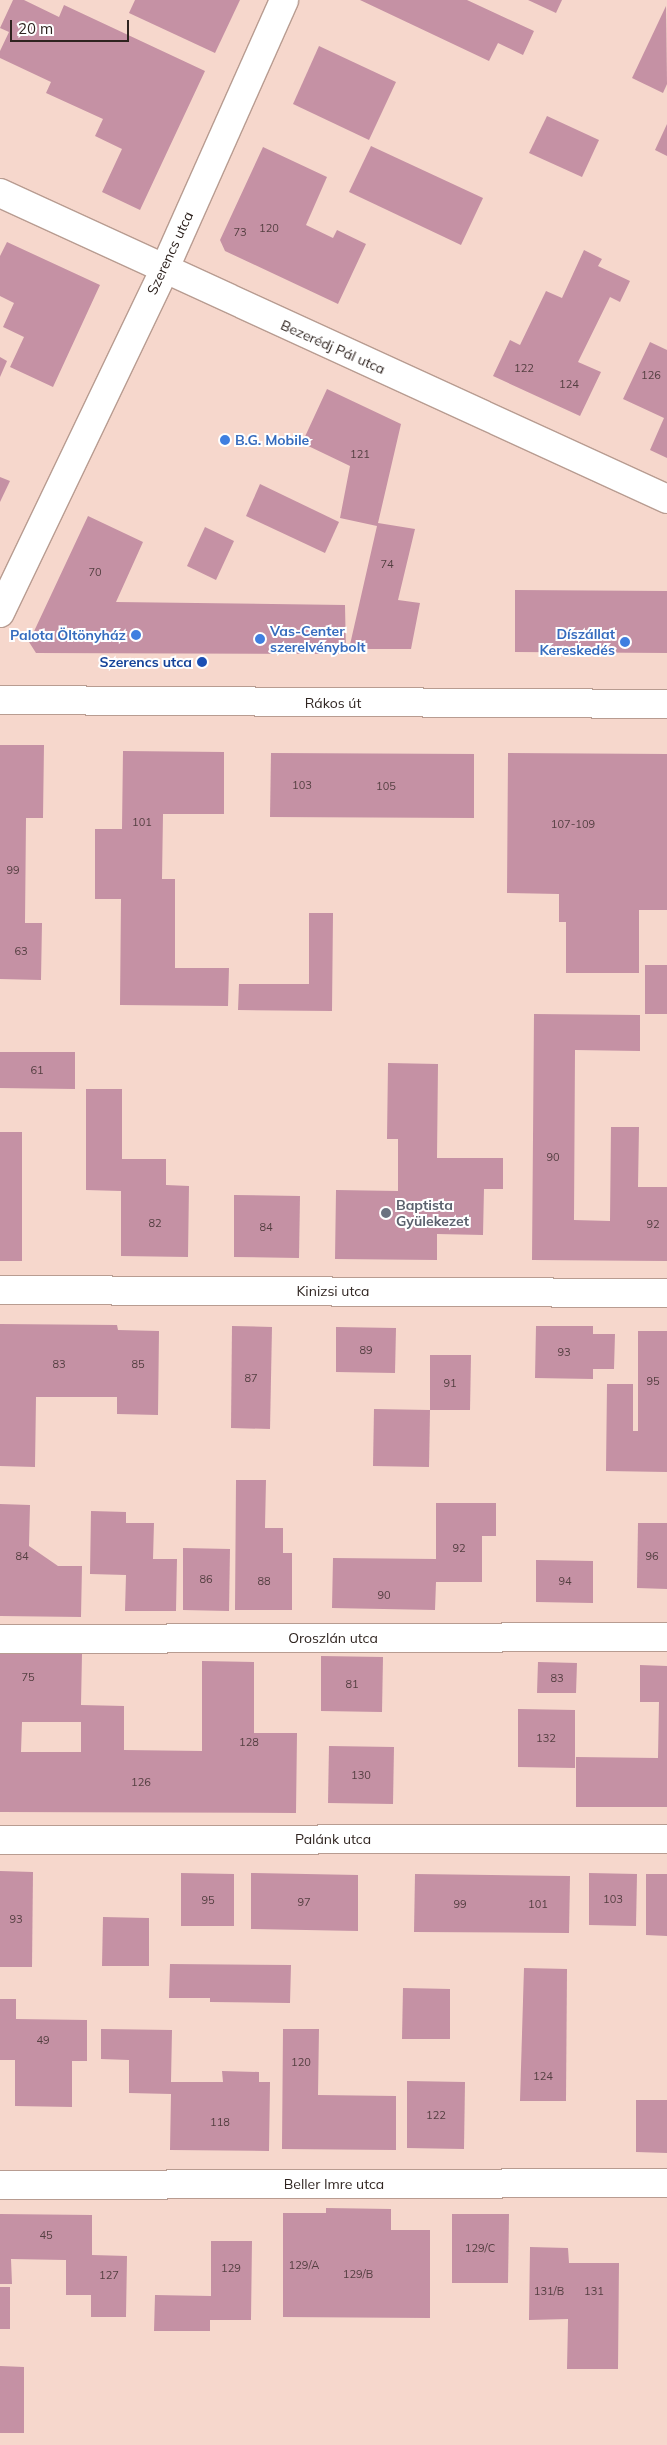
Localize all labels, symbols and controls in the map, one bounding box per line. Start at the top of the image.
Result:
scale bar [12,10,131,42]
text: 20 m [18,19,53,38]
street label: Szerencs utca [143,209,197,297]
house number: 120 [259,221,279,235]
house number: 73 [233,225,247,239]
street label: Bezerédj Pál utca [278,316,388,378]
house number: 122 [514,361,534,375]
house number: 126 [641,368,661,382]
house number: 124 [559,377,579,391]
place label: B.G. Mobile [235,432,309,448]
marker: B.G. Mobile [219,434,231,446]
house number: 121 [350,447,370,461]
house number: 74 [380,557,394,571]
house number: 70 [88,565,102,579]
place label: Vas-Center szerelvénybolt [270,623,366,656]
place label: Díszállat Kereskedés [539,626,615,658]
place label: Palota Öltönyház [10,627,126,643]
marker: Palota Öltönyház [130,629,142,641]
marker: Vas-Center szerelvénybolt [254,633,266,645]
marker: Díszállat Kereskedés [619,636,631,648]
place label: Szerencs utca [99,654,192,670]
marker: Szerencs utca [196,656,208,668]
street label: Rákos út [305,695,361,711]
house number: 103 [292,778,312,792]
house number: 105 [376,779,396,793]
house number: 101 [132,815,152,829]
house number: 107-109 [551,817,595,831]
house number: 99 [6,863,20,877]
house number: 63 [14,944,28,958]
house number: 61 [30,1063,44,1077]
house number: 90 [546,1150,560,1164]
place label: Baptista Gyülekezet [396,1197,469,1230]
marker: Baptista Gyülekezet [380,1207,392,1219]
house number: 82 [148,1216,162,1230]
house number: 92 [646,1217,660,1231]
house number: 84 [259,1220,273,1234]
street label: Kinizsi utca [296,1283,370,1299]
house number: 89 [359,1343,373,1357]
house number: 93 [557,1345,571,1359]
house number: 83 [52,1357,66,1371]
house number: 85 [131,1357,145,1371]
house number: 87 [244,1371,258,1385]
house number: 95 [646,1374,660,1388]
house number: 91 [443,1376,457,1390]
house number: 92 [452,1541,466,1555]
house number: 84 [15,1549,29,1563]
house number: 96 [645,1549,659,1563]
house number: 86 [199,1572,213,1586]
house number: 88 [257,1574,271,1588]
house number: 94 [558,1574,572,1588]
house number: 90 [377,1588,391,1602]
street label: Oroszlán utca [288,1630,378,1646]
house number: 75 [21,1670,35,1684]
house number: 83 [550,1671,564,1685]
house number: 81 [345,1677,359,1691]
house number: 132 [536,1731,556,1745]
house number: 128 [239,1735,259,1749]
house number: 130 [351,1768,371,1782]
house number: 126 [131,1775,151,1789]
street label: Palánk utca [295,1831,371,1847]
house number: 103 [603,1892,623,1906]
house number: 95 [201,1893,215,1907]
house number: 97 [297,1895,311,1909]
house number: 99 [453,1897,467,1911]
house number: 101 [528,1897,548,1911]
house number: 93 [9,1912,23,1926]
house number: 49 [36,2033,50,2047]
house number: 120 [291,2055,311,2069]
house number: 124 [533,2069,553,2083]
house number: 122 [426,2108,446,2122]
house number: 118 [210,2115,230,2129]
street label: Beller Imre utca [284,2176,384,2192]
house number: 45 [39,2228,53,2242]
house number: 129/C [465,2241,495,2255]
house number: 129/A [289,2258,319,2272]
house number: 129 [221,2261,241,2275]
house number: 129/B [343,2267,373,2281]
house number: 127 [99,2268,119,2282]
house number: 131/B [534,2284,564,2298]
house number: 131 [584,2284,604,2298]

